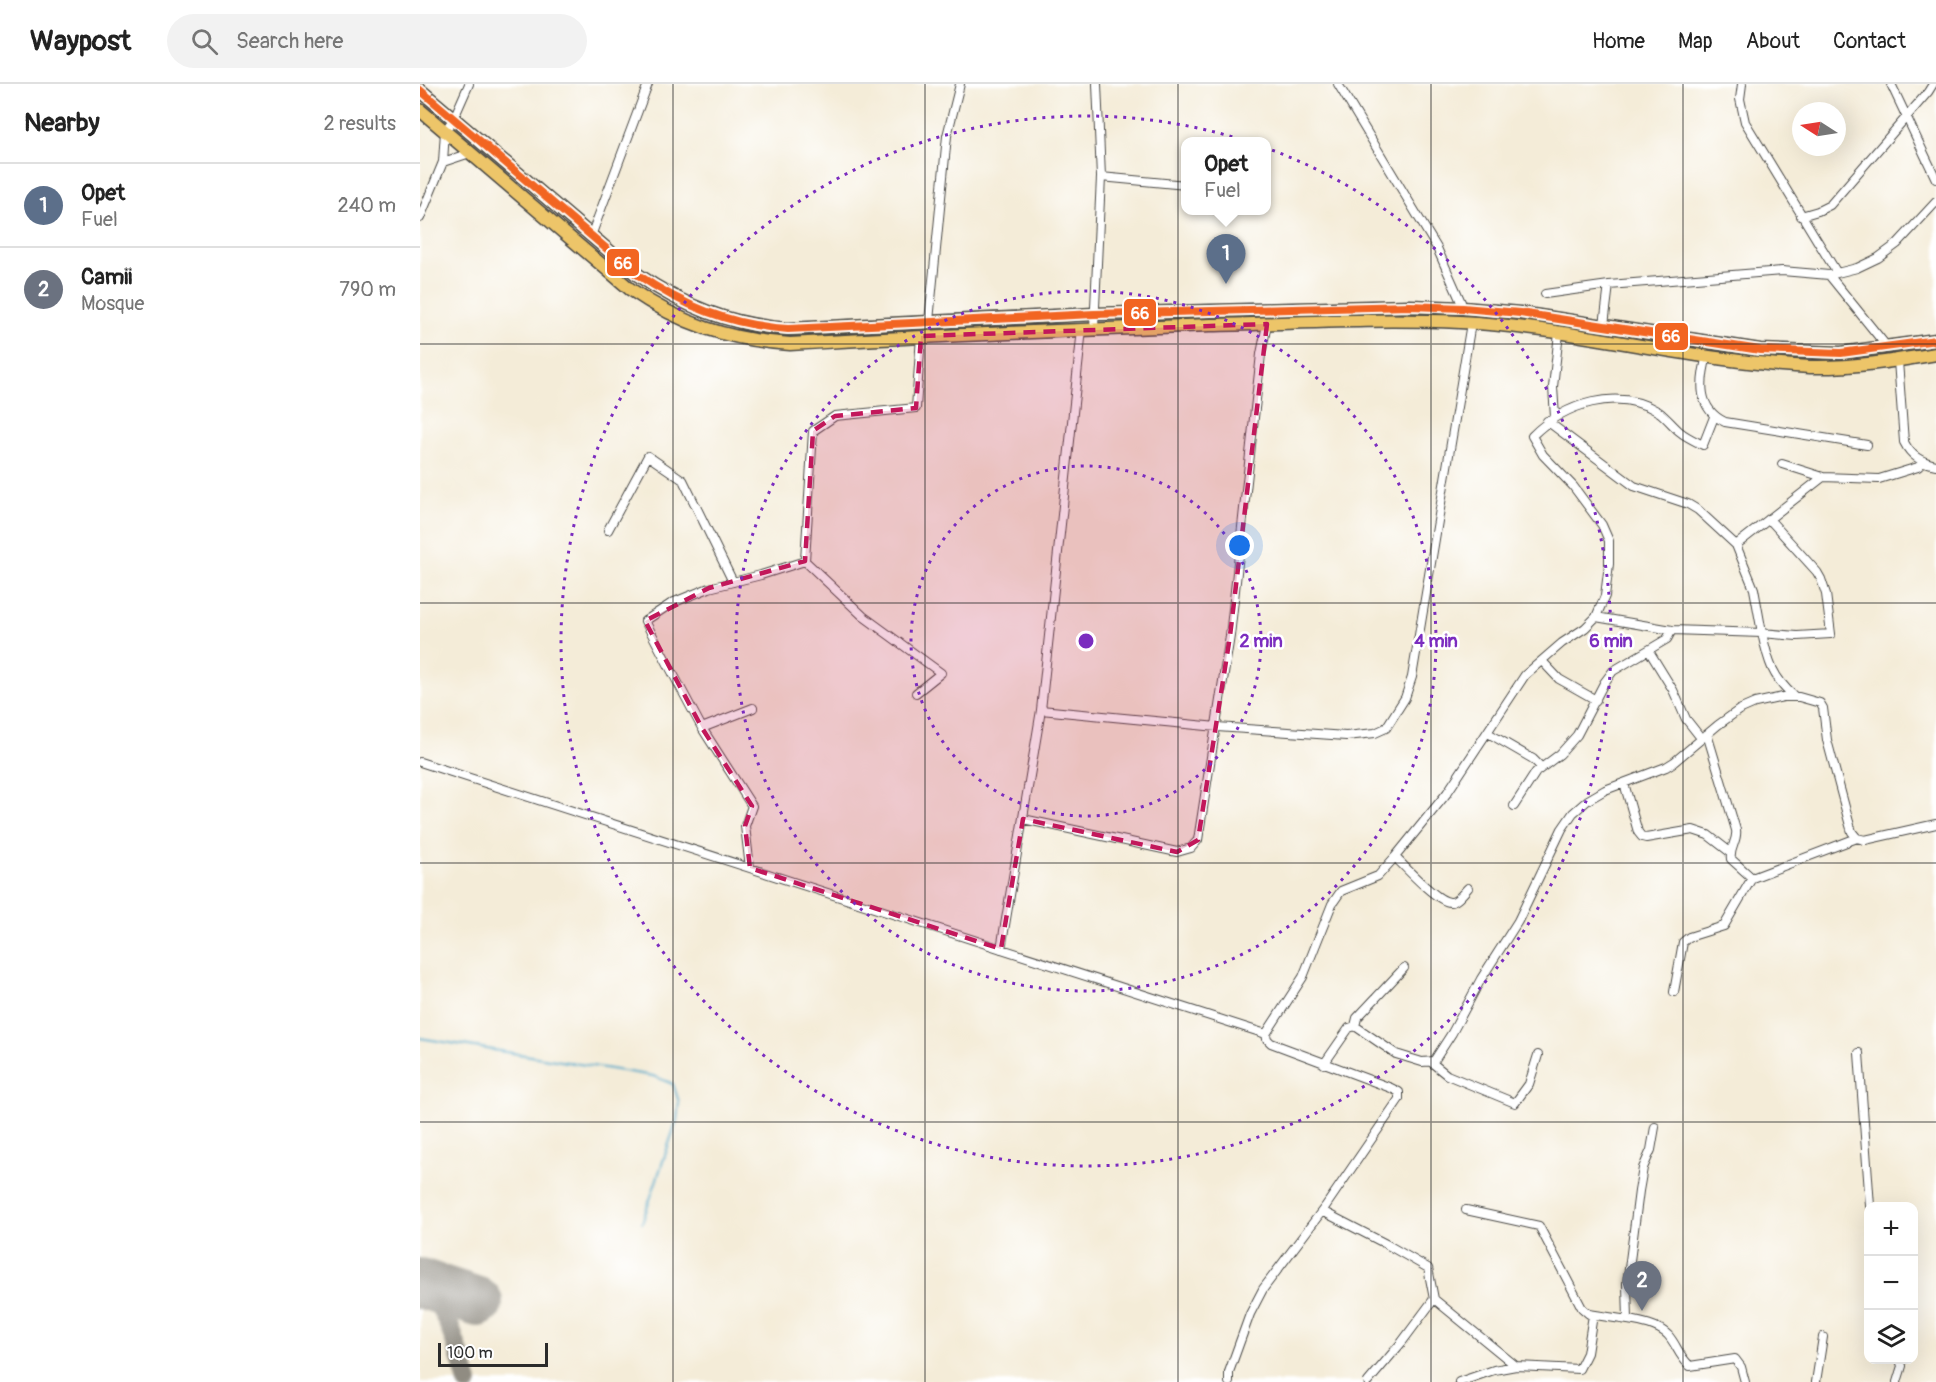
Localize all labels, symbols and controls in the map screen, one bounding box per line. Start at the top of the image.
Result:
search box [167,14,587,68]
text: Waypost [30,24,131,59]
icon: search [188,25,221,58]
text: Search here [236,27,343,55]
text: Home [1592,28,1645,55]
text: Map [1678,28,1713,55]
text: About [1746,28,1800,55]
text: Contact [1833,28,1906,55]
north arrow [1792,102,1846,156]
text: Nearby [24,107,100,139]
text: 2 results [324,111,396,136]
popup [1181,137,1271,215]
text: Opet [1204,150,1248,178]
text: Fuel [1204,178,1241,203]
text: Opet [81,179,125,207]
text: 1 [40,193,47,218]
text: 240 m [337,193,396,218]
text: Fuel [81,207,118,232]
pin: 1 [1206,234,1246,284]
line badge: 66 [606,248,640,277]
text: 66 [614,254,632,274]
text: Camii [81,263,132,291]
text: 2 [38,277,49,302]
text: 790 m [339,277,396,302]
text: Mosque [81,291,144,316]
line badge: 66 [1123,298,1157,327]
text: 66 [1131,304,1149,324]
line badge: 66 [1654,322,1689,351]
text: 66 [1662,327,1680,347]
your location [1225,531,1254,560]
text: 2 min [1239,630,1283,653]
text: 4 min [1414,630,1458,653]
text: 6 min [1589,630,1633,653]
centre of rings [1076,631,1096,651]
map controls [1864,1202,1918,1364]
button: + [1864,1202,1918,1256]
button: − [1864,1256,1918,1310]
pin: 2 [1622,1262,1662,1311]
button: layers [1864,1310,1918,1364]
scale bar [438,1340,548,1368]
text: 100 m [447,1343,493,1363]

